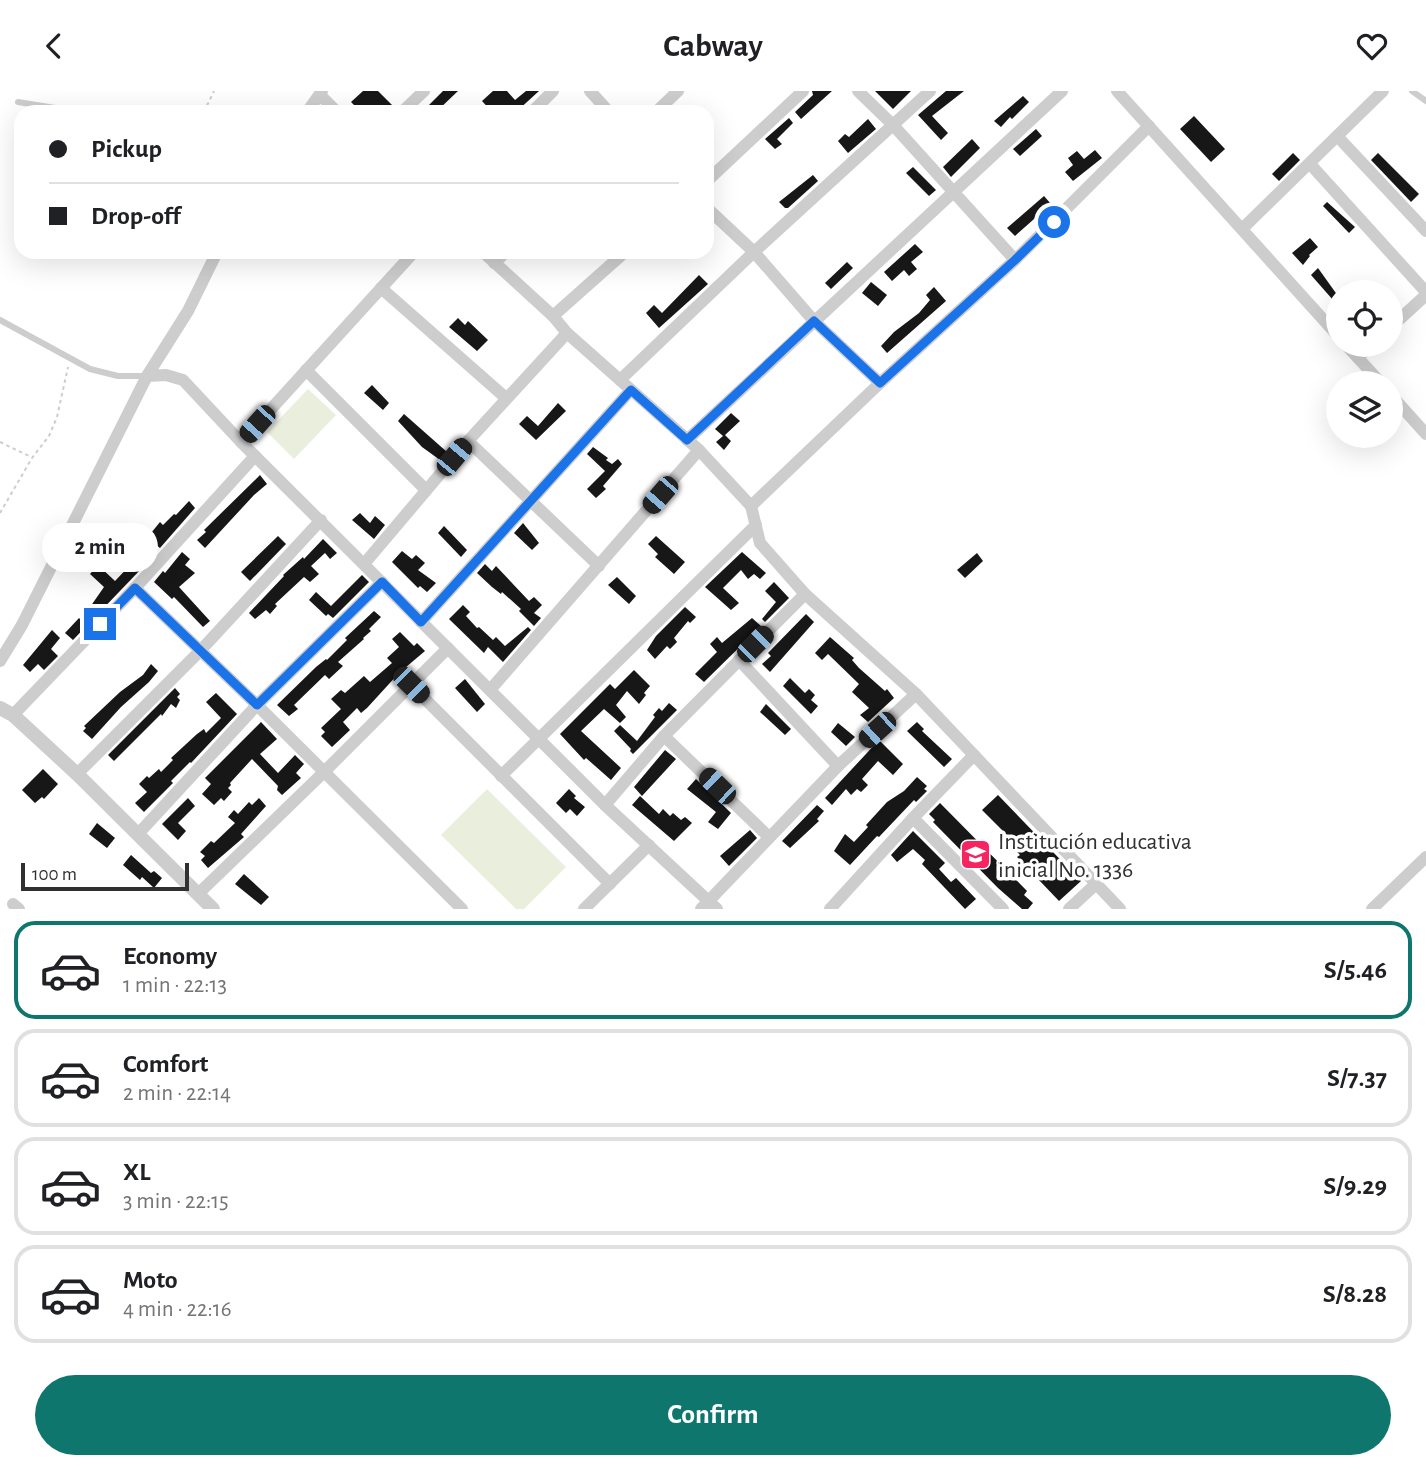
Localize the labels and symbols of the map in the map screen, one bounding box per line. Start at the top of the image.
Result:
route start [1038,206,1070,238]
car [236,401,279,447]
car [433,434,476,480]
car [639,472,682,518]
callout: 2 min [42,523,158,571]
route end [84,608,116,640]
car [733,622,778,666]
car [389,663,434,707]
car [855,708,900,752]
car [695,764,740,808]
place label: Institución educativa inicial No. 1336 [998,830,1192,882]
school or university icon: Institución educativa inicial No. 1336 [958,838,992,872]
scale bar [21,860,189,892]

